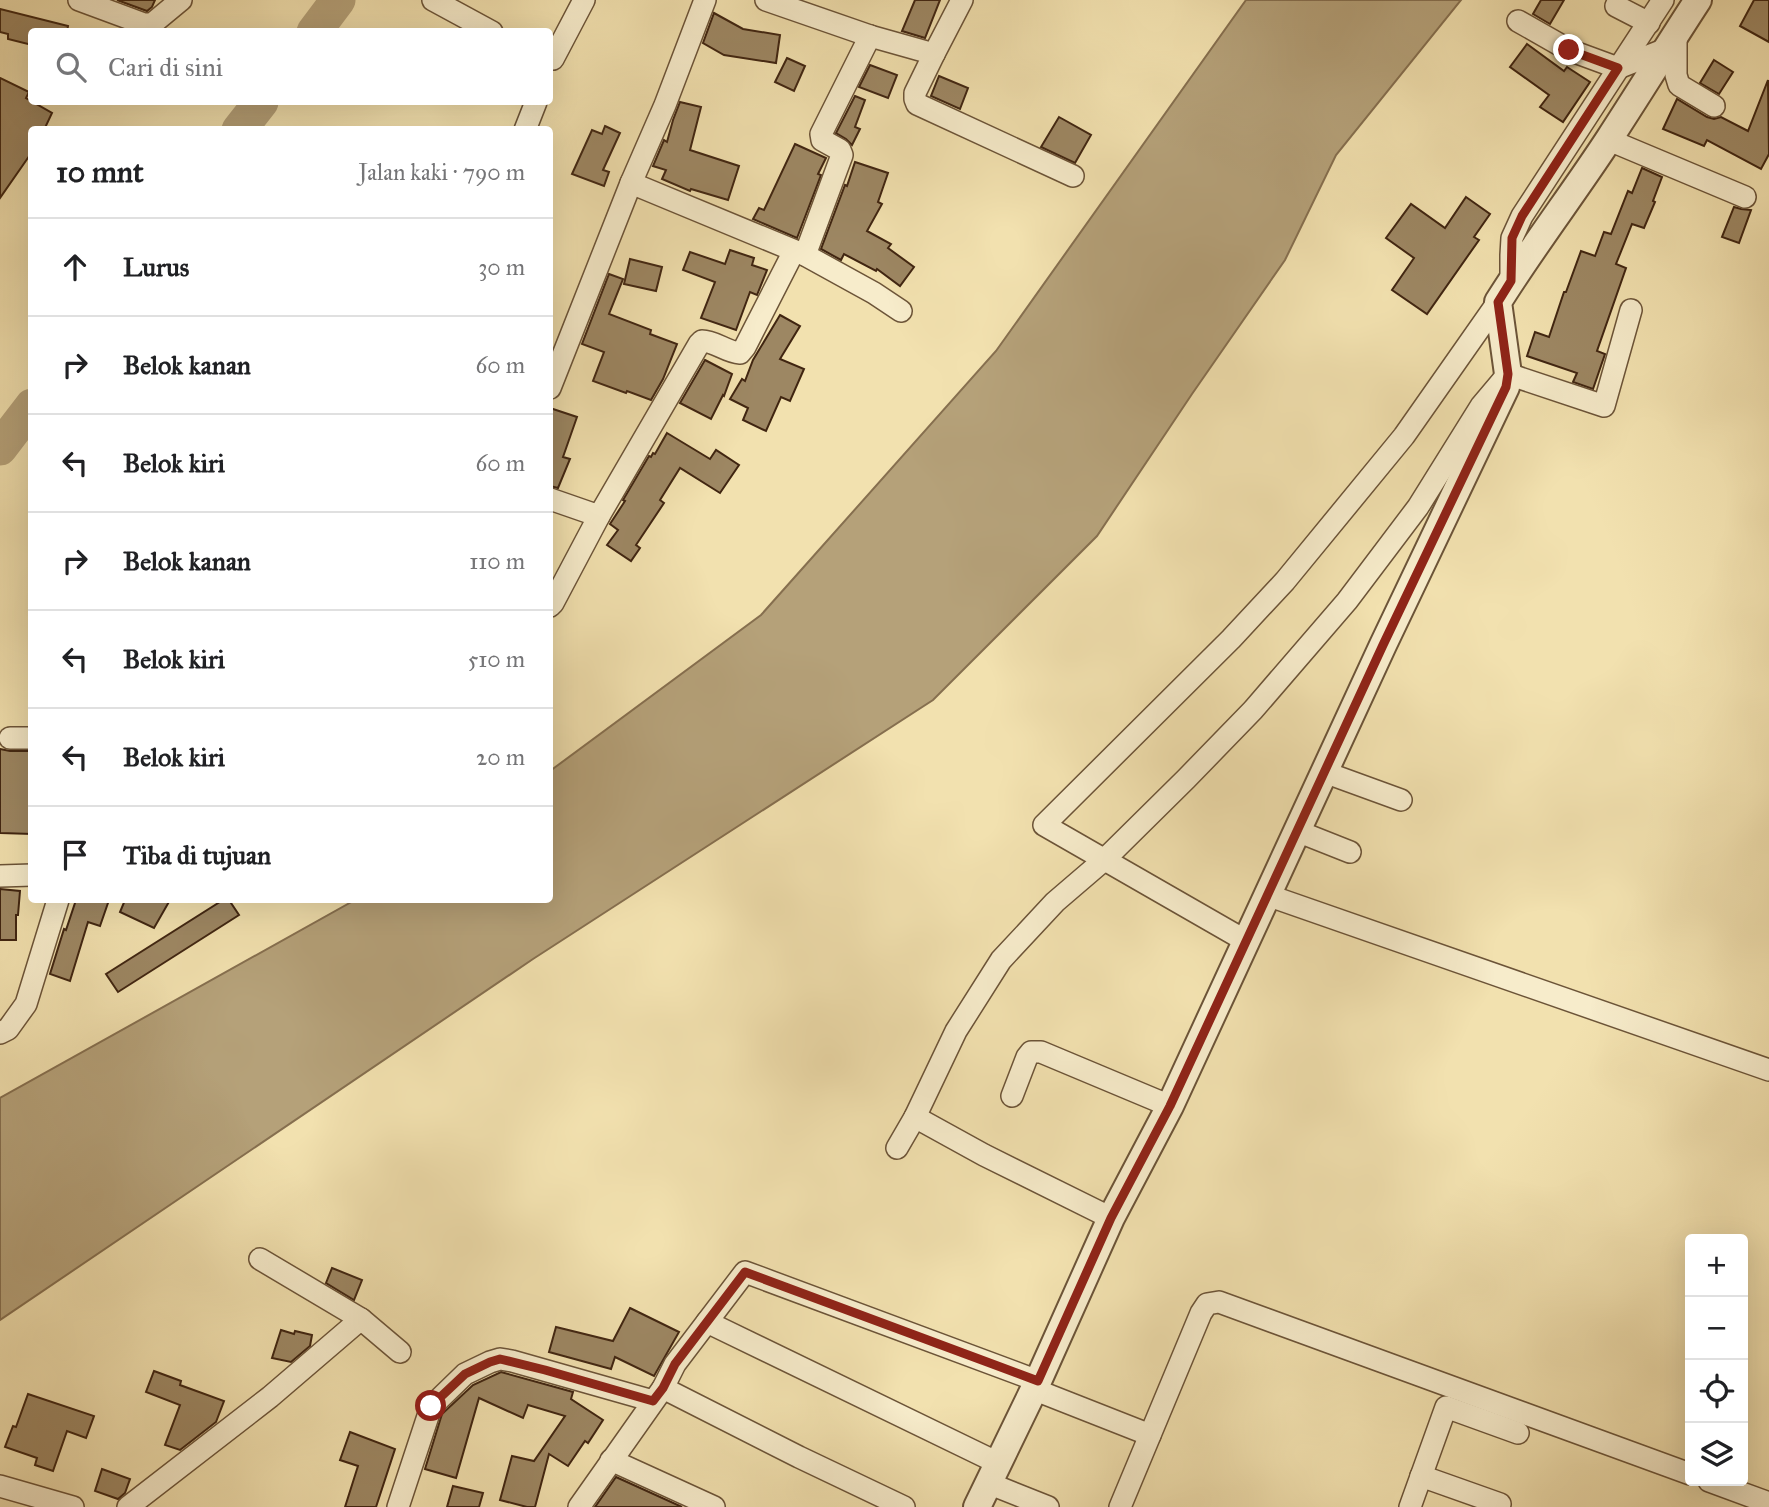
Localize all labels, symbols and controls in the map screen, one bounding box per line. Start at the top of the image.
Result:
search box [28,28,553,105]
route end [1553,34,1584,65]
icon: search [52,48,90,86]
text: Cari di sini [108,51,223,83]
text: 10 mnt [56,154,144,190]
text: Jalan kaki · 790 m [359,158,525,186]
icon: ahead [56,248,94,286]
text: Lurus [123,251,189,283]
text: 30 m [478,253,525,281]
icon: right [56,346,94,384]
text: Belok kanan [123,349,251,381]
text: 60 m [476,351,525,379]
icon: left [56,444,94,482]
text: Belok kiri [123,447,225,479]
text: 60 m [476,449,525,477]
icon: right [56,542,94,580]
text: Belok kanan [123,545,251,577]
text: 110 m [469,547,525,575]
icon: left [56,640,94,678]
text: Belok kiri [123,643,225,675]
text: 510 m [468,645,525,673]
icon: left [56,738,94,776]
text: Belok kiri [123,741,225,773]
text: 20 m [476,743,525,771]
icon: arrive [56,836,94,874]
text: Tiba di tujuan [123,839,271,871]
map controls [1685,1234,1748,1486]
button: + [1685,1234,1748,1297]
button: − [1685,1297,1748,1360]
button: locate [1685,1360,1748,1423]
route start [415,1390,446,1421]
button: layers [1685,1423,1748,1486]

